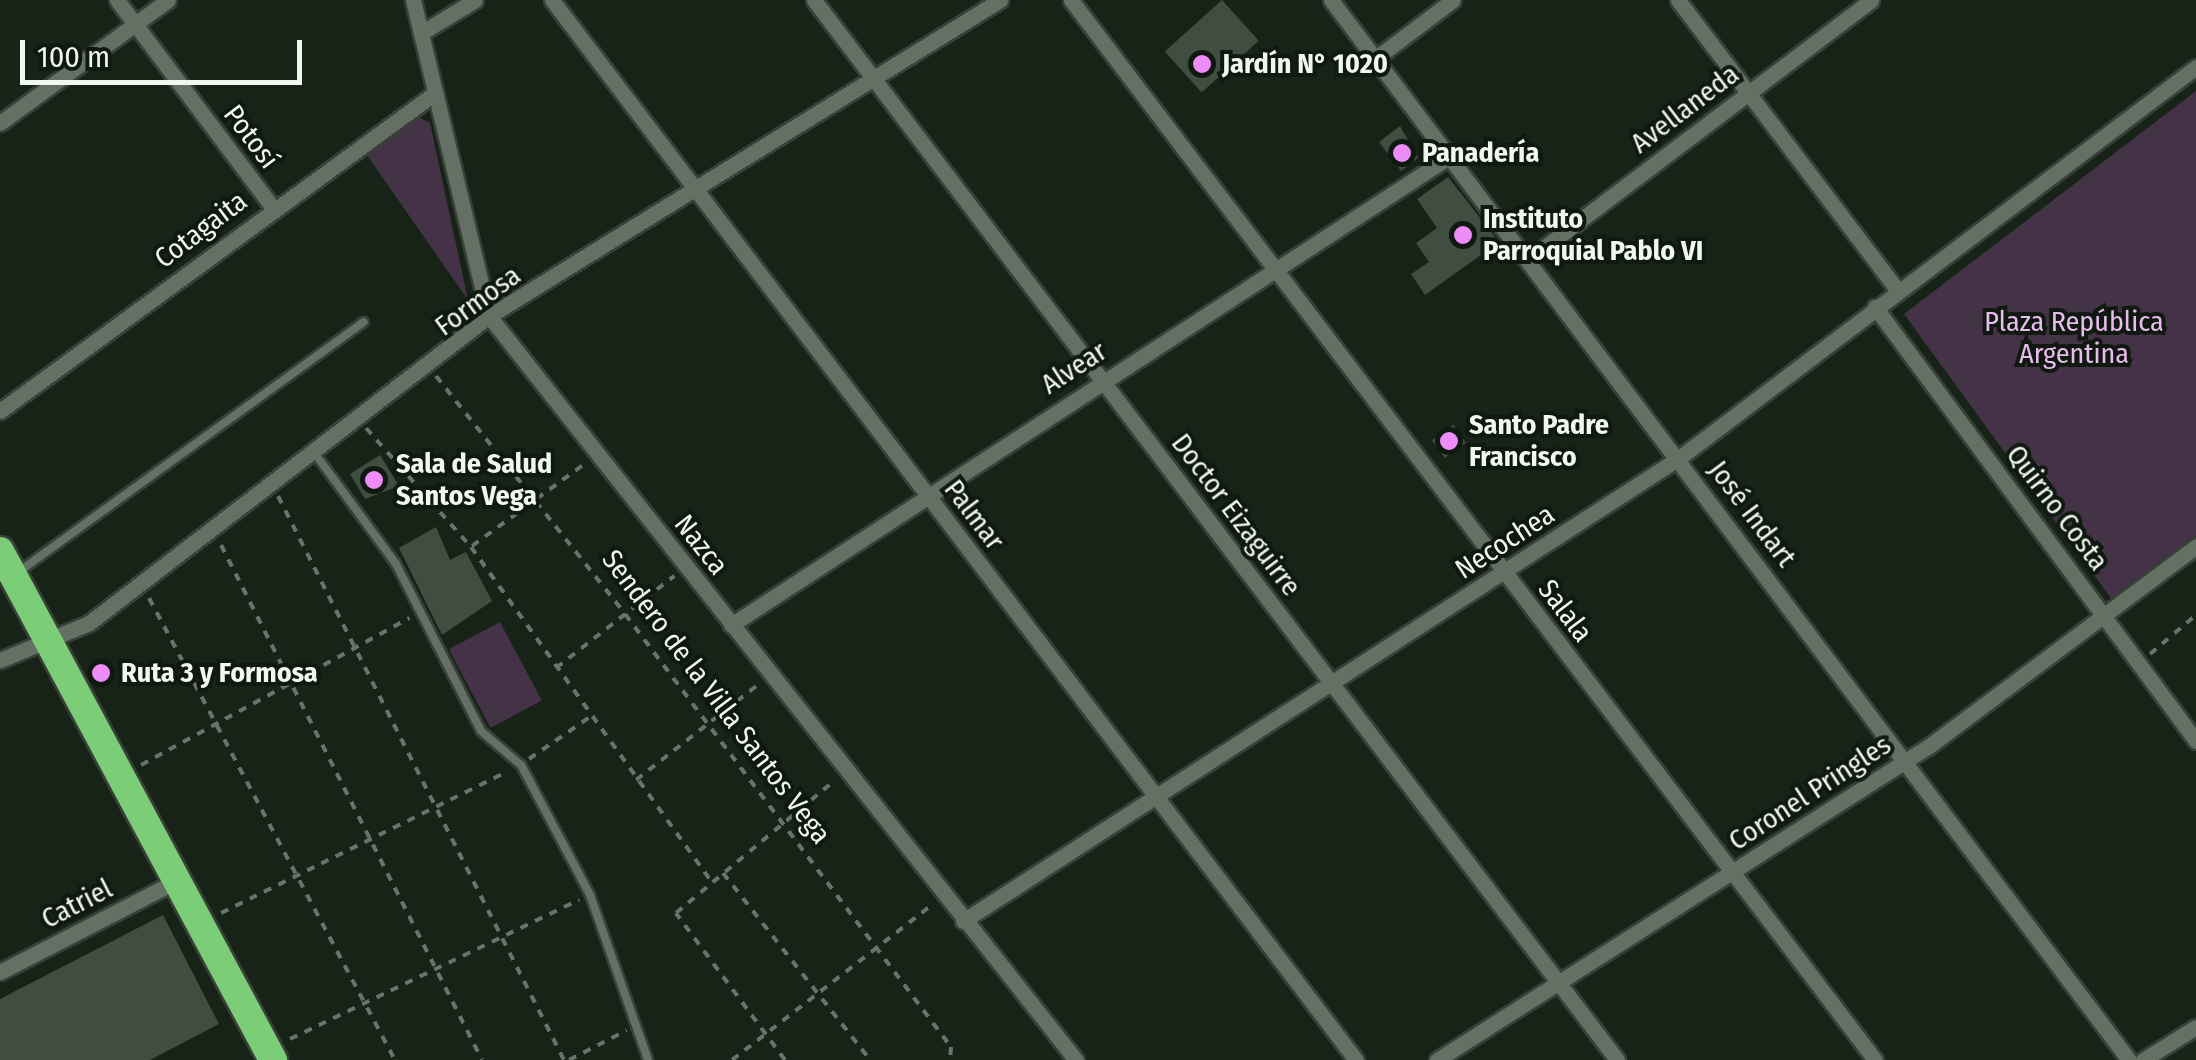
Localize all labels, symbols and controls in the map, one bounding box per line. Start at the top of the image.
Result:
scale bar [25,20,308,82]
text: 100 m [37,39,110,75]
place label: Jardín N° 1020 [1222,47,1388,81]
marker: Jardín N° 1020 [1191,53,1213,75]
street label: Avellaneda [1624,57,1746,161]
street label: Potosí [216,99,286,175]
place label: Panadería [1422,136,1539,170]
marker: Panadería [1391,142,1413,164]
street label: Cotagaita [148,184,254,276]
place label: Instituto Parroquial Pablo VI [1483,202,1703,268]
marker: Instituto Parroquial Pablo VI [1452,224,1474,246]
street label: Formosa [429,259,527,343]
park label: Plaza República Argentina [1984,305,2164,371]
street label: Alvear [1035,335,1113,401]
place label: Santo Padre Francisco [1469,408,1609,474]
street label: Doctor Eizaguirre [1164,427,1308,603]
marker: Santo Padre Francisco [1438,430,1460,452]
street label: Quirno Costa [1999,439,2115,577]
place label: Sala de Salud Santos Vega [396,447,552,513]
street label: José Indart [1701,454,1803,574]
marker: Sala de Salud Santos Vega [361,467,387,493]
street label: Palmar [937,473,1011,557]
street label: Necochea [1449,498,1561,586]
street label: Nazca [667,508,735,582]
street label: Sendero de la Villa Santos Vega [595,544,837,850]
street label: Salala [1531,573,1599,649]
place label: Ruta 3 y Formosa [121,656,318,690]
marker: Ruta 3 y Formosa [90,662,112,684]
street label: Coronel Pringles [1723,728,1897,858]
street label: Catriel [36,872,118,936]

